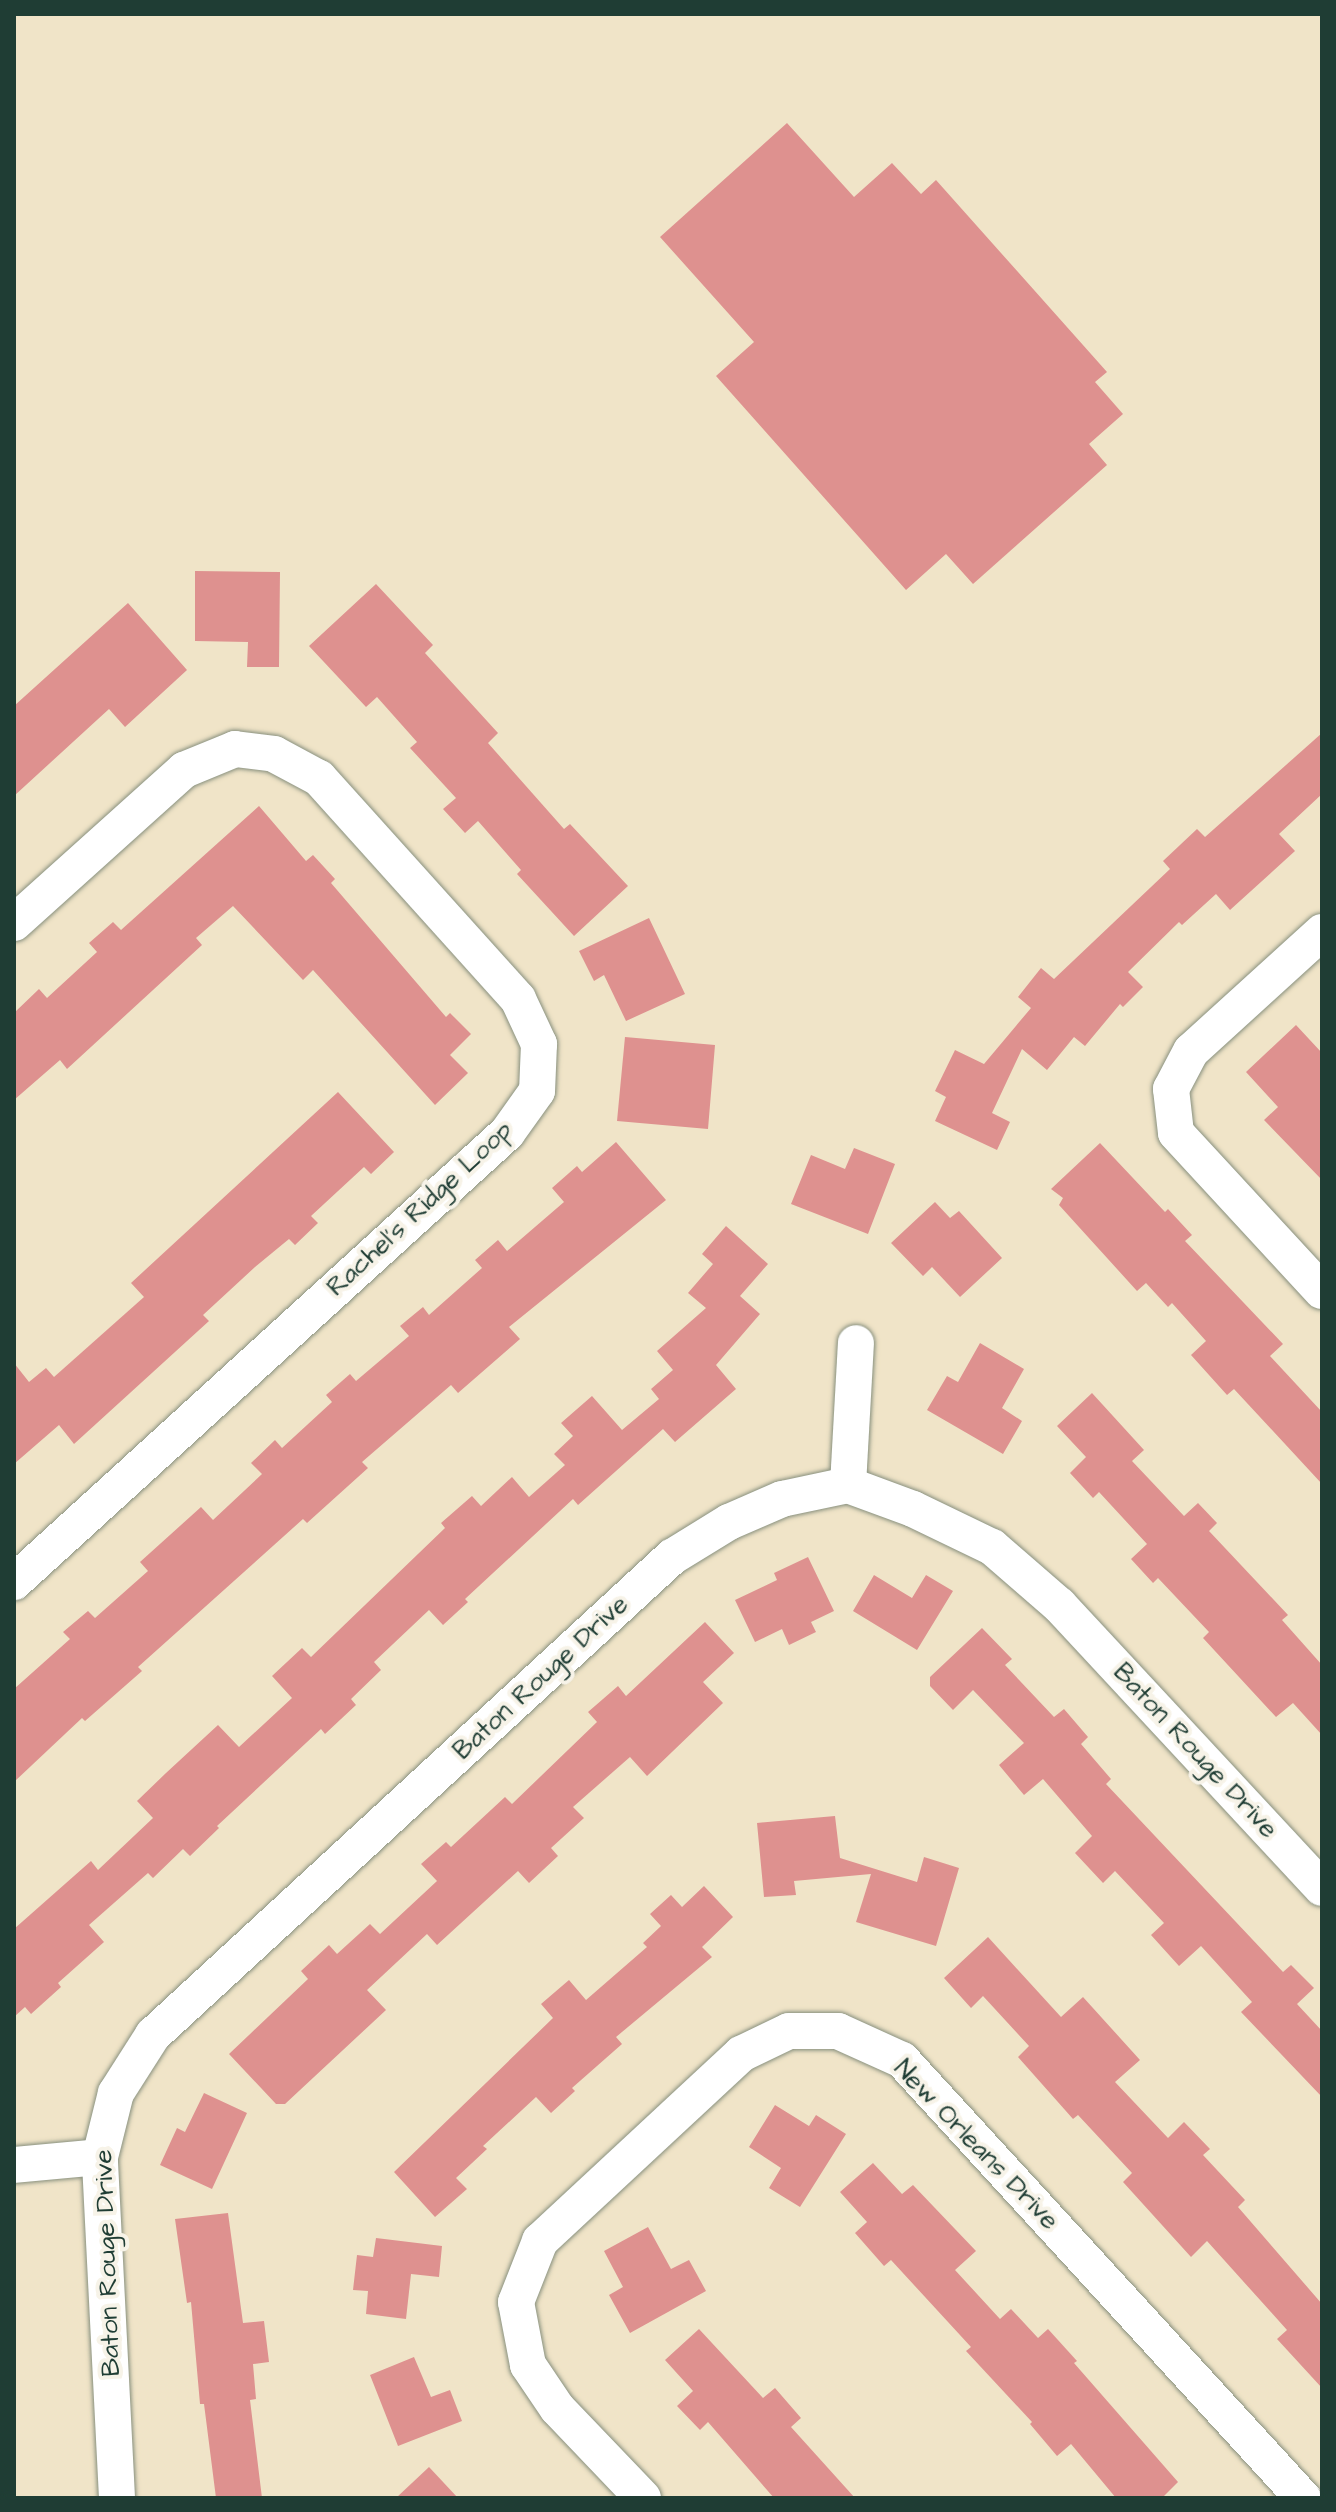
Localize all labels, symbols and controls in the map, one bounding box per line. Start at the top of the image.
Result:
street label: Rachel's Ridge Loop [321,1115,519,1303]
street label: Baton Rouge Drive [447,1589,635,1767]
street label: Baton Rouge Drive [1106,1657,1284,1845]
street label: New Orleans Drive [887,2054,1065,2236]
street label: Baton Rouge Drive [88,2149,128,2377]

